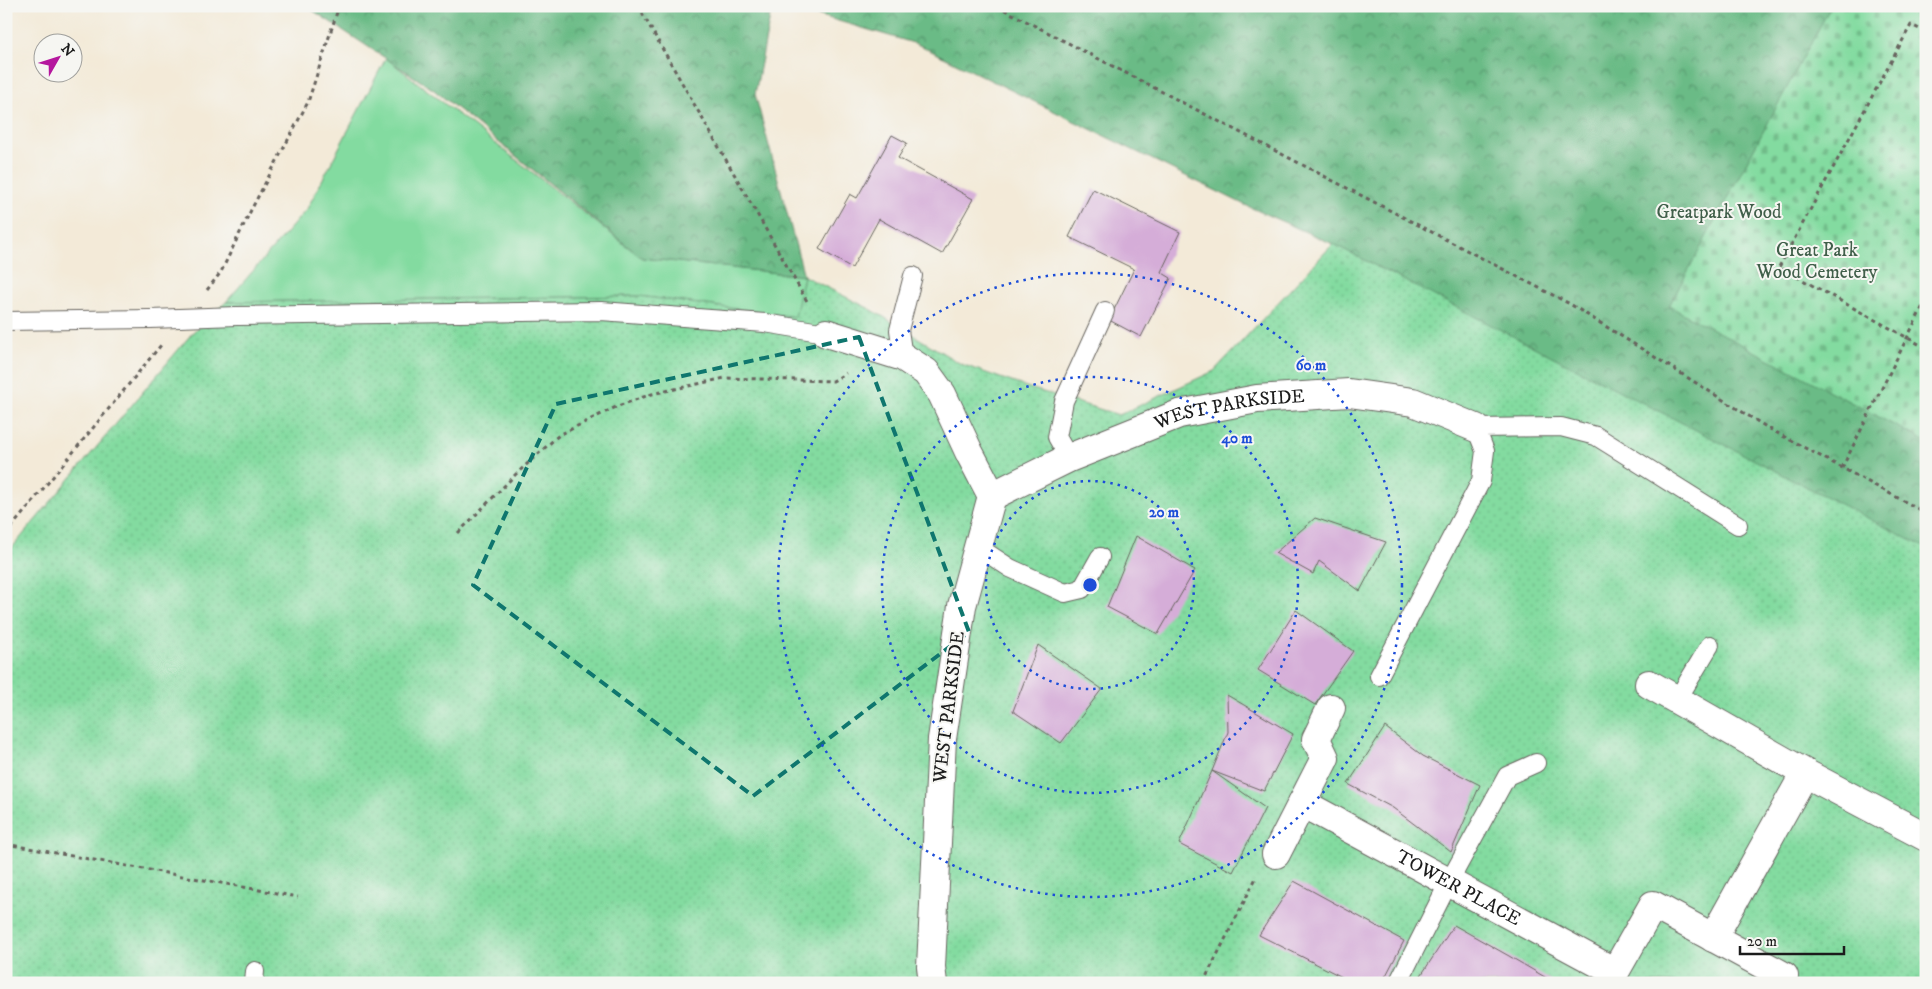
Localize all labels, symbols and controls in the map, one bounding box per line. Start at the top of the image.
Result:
north arrow [32,32,82,82]
text: N [57,40,78,61]
park label: Greatpark Wood [1657,201,1782,224]
park label: Great Park Wood Cemetery [1755,239,1879,284]
text: 60 m [1296,356,1327,375]
street label: WEST PARKSIDE [1150,384,1305,435]
text: 40 m [1220,429,1253,448]
text: 20 m [1149,503,1180,522]
centre of rings [1081,576,1099,594]
street label: WEST PARKSIDE [928,630,970,785]
street label: TOWER PLACE [1392,845,1525,931]
scale bar [1740,924,1843,956]
text: 20 m [1747,932,1777,951]

